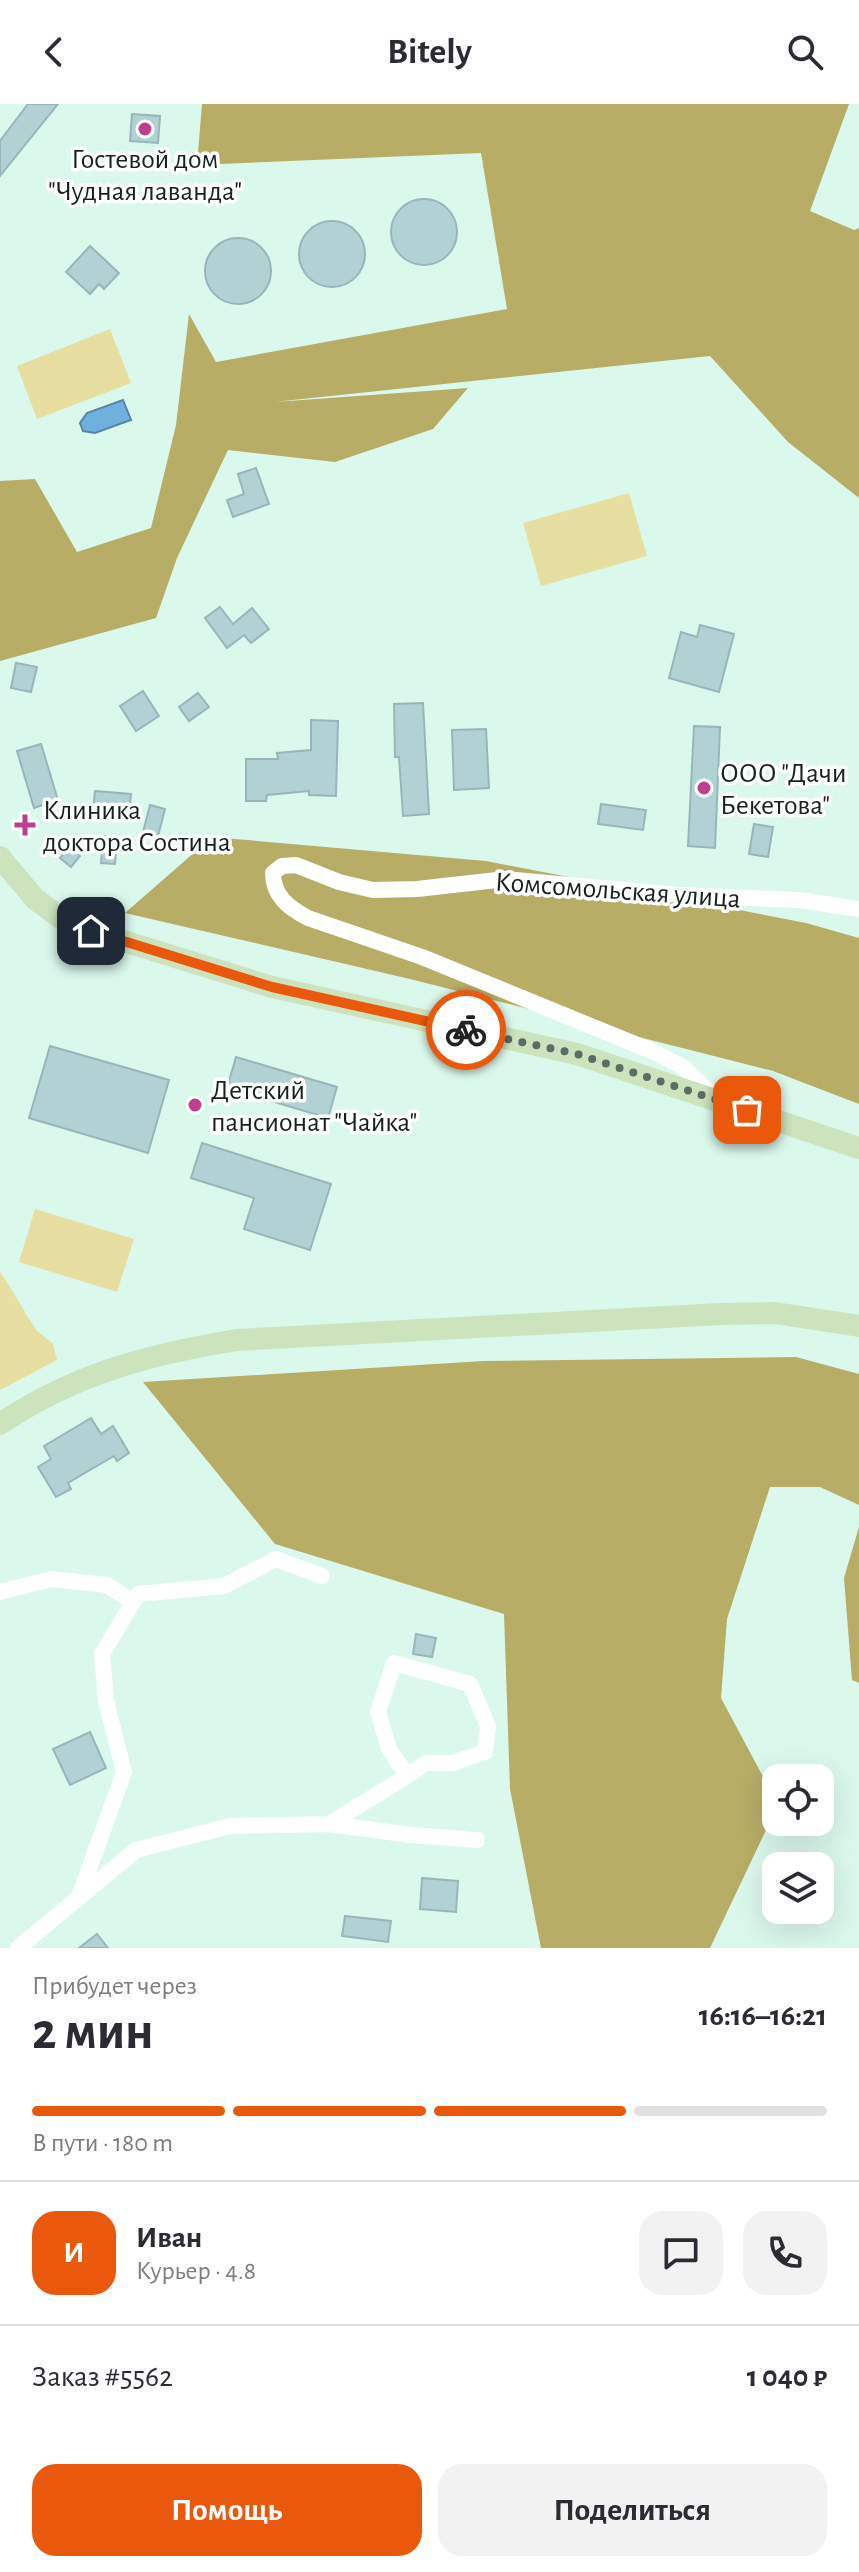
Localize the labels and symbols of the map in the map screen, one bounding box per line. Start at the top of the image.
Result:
marker: Гостевой дом "Чудная лаванда" [136,120,154,138]
place label: Гостевой дом "Чудная лаванда" [48,146,242,206]
place label: ООО "Дачи Бекетова" [720,760,846,820]
marker: ООО "Дачи Бекетова" [695,779,713,797]
place label: Клиника доктора Состина [43,797,231,857]
marker: Клиника доктора Состина [14,814,36,836]
street label: Комсомольская улица [494,868,742,914]
pin [57,897,125,965]
courier [426,990,506,1070]
pin [713,1076,781,1144]
place label: Детский пансионат "Чайка" [211,1077,417,1137]
marker: Детский пансионат "Чайка" [186,1096,204,1114]

